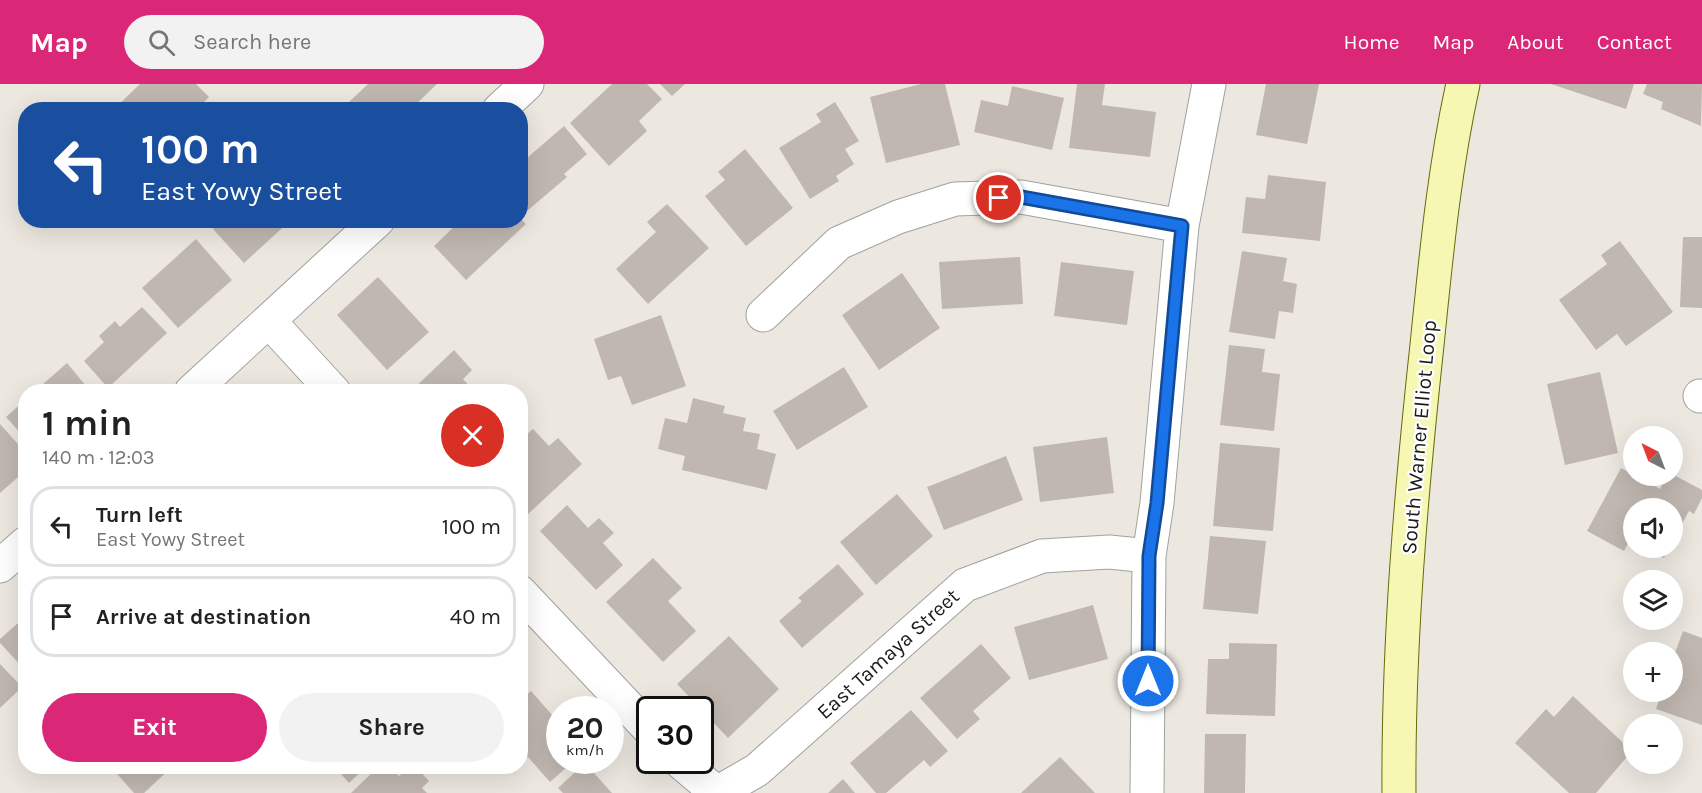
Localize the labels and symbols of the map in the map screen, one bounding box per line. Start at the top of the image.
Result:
pin [973,172,1024,223]
street label: South Warner Elliot Loop [1397,319,1441,555]
north arrow [1623,426,1683,486]
street label: East Tamaya Street [812,584,964,724]
position arrow [1116,649,1180,713]
speed limit sign: 30 [636,696,714,774]

